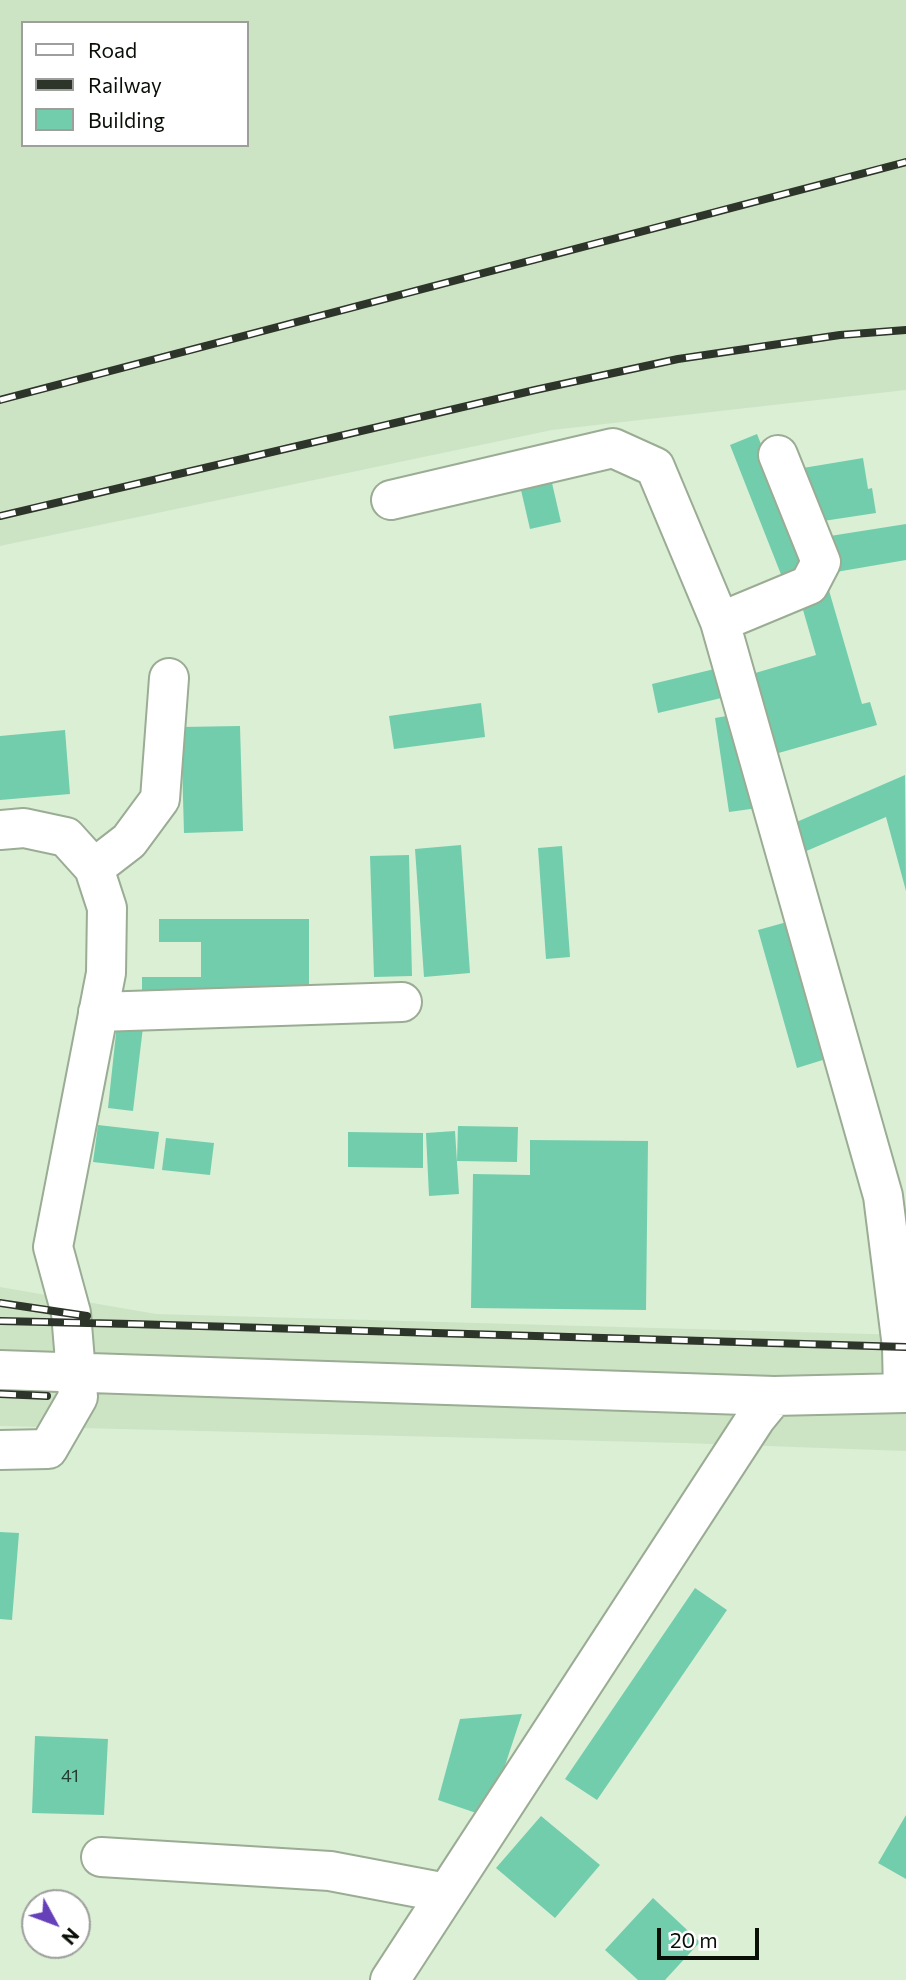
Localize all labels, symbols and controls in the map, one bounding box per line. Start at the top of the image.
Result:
legend [21,21,248,147]
text: Road [88,37,137,62]
text: Railway [88,72,162,97]
text: Building [88,107,165,132]
house number: 41 [61,1765,79,1787]
north arrow [21,1889,91,1959]
scale bar [661,1913,762,1957]
text: N [57,1924,84,1950]
text: 20 m [670,1927,718,1952]

